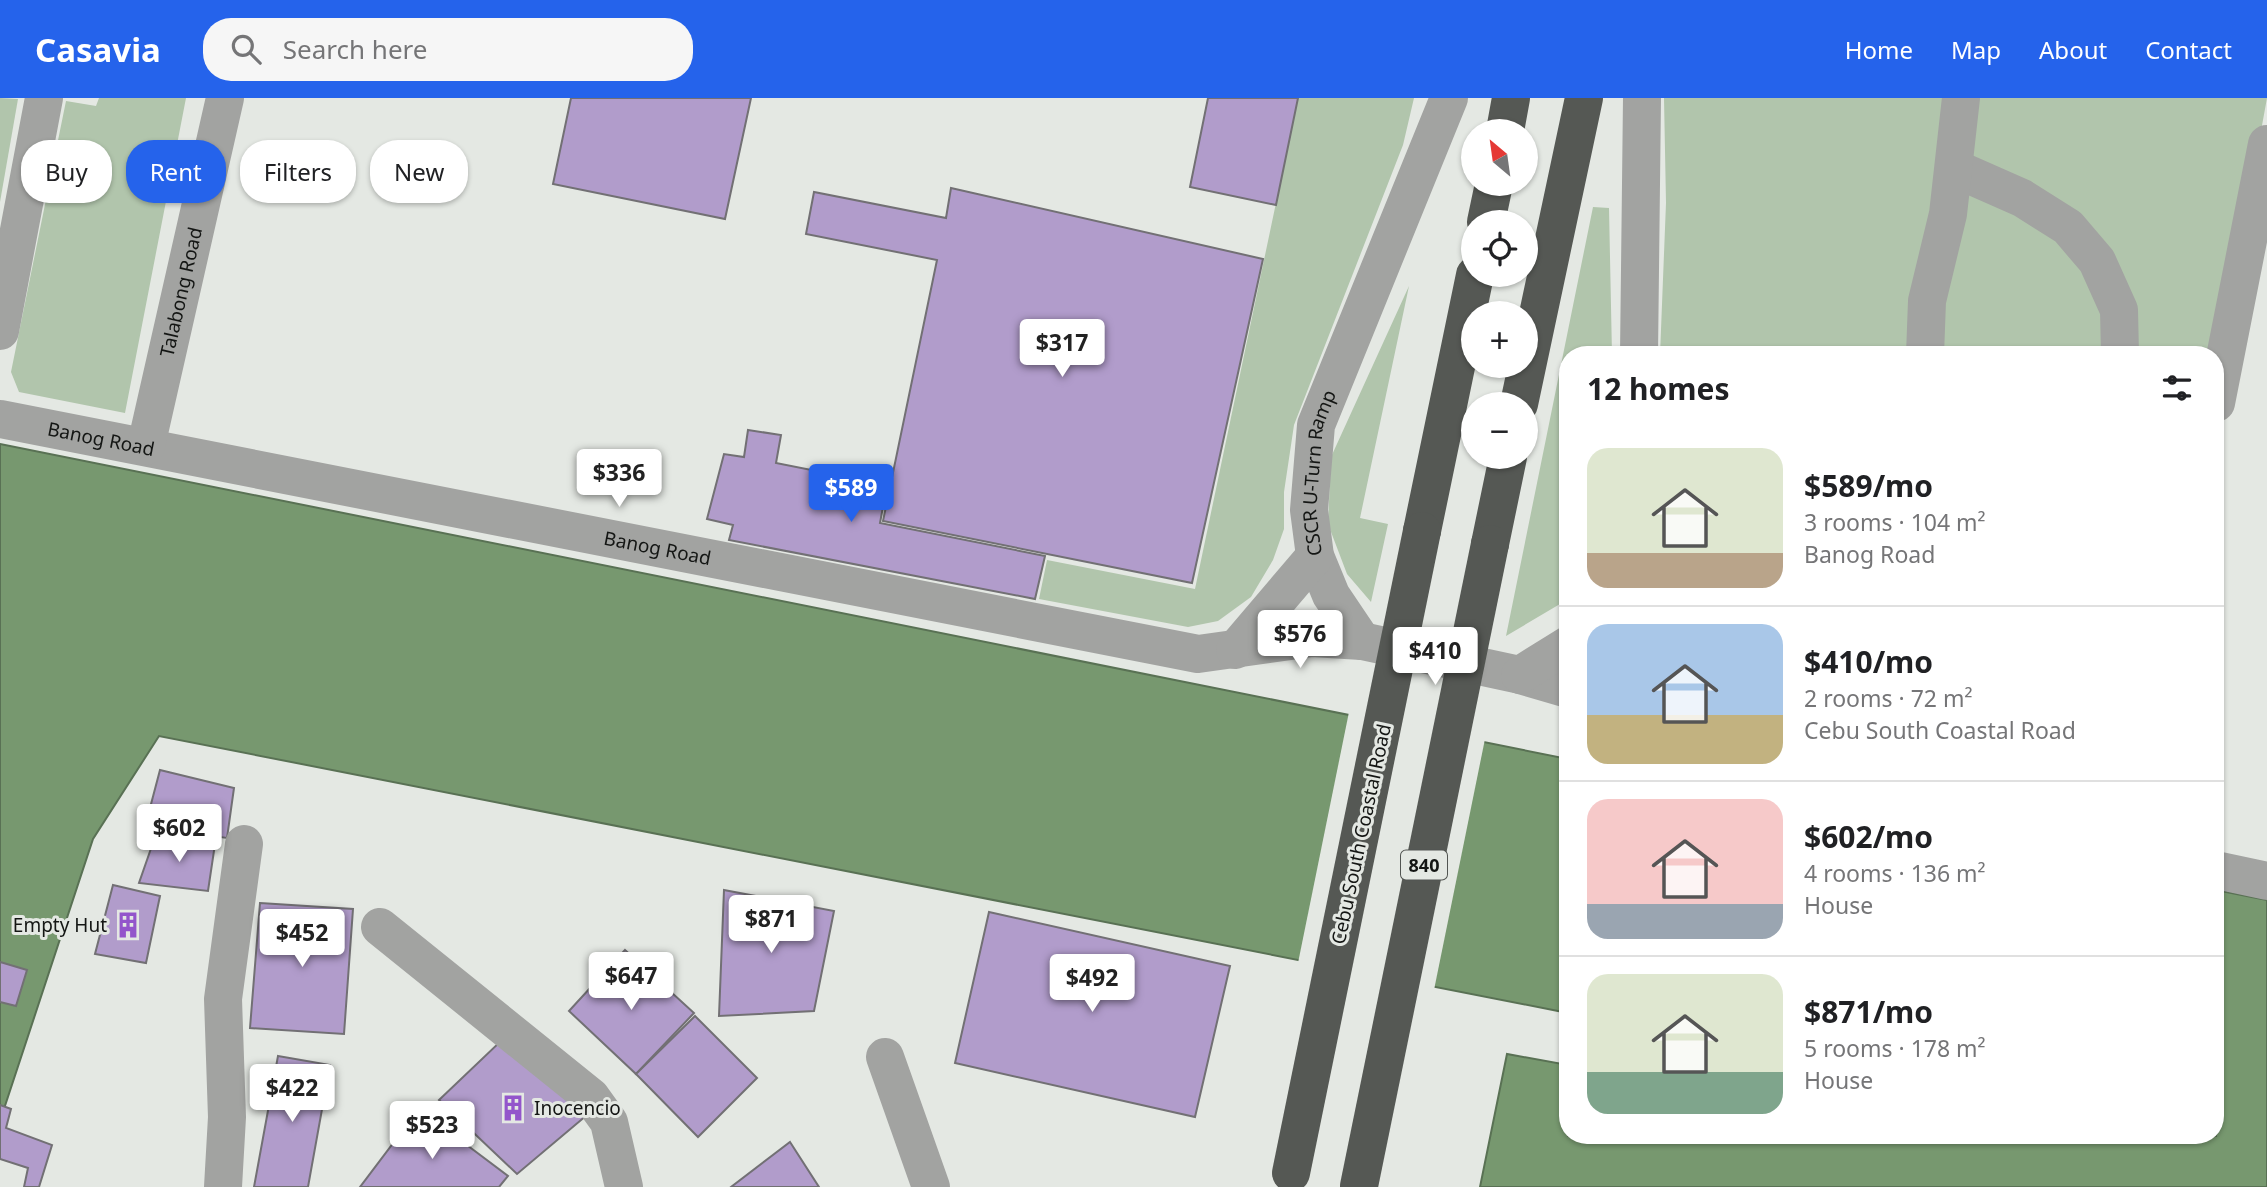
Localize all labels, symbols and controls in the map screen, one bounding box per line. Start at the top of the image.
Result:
search box [203,18,693,81]
text: Casavia [35,27,161,72]
icon: search [227,30,265,68]
text: Search here [283,31,427,67]
text: Home [1845,33,1913,66]
text: Map [1951,33,2001,66]
text: About [2039,33,2107,66]
text: Contact [2145,33,2232,66]
north arrow [1461,119,1538,196]
map controls [1461,119,1538,469]
chip: Buy [21,140,112,203]
chip: Rent [126,140,226,203]
chip: Filters [240,140,356,203]
chip: New [370,140,468,203]
button: locate [1461,210,1538,287]
street label: Talabong Road [154,224,208,359]
button: + [1461,301,1538,378]
pin: $317 [1021,320,1103,379]
text: $317 [1036,326,1088,358]
text: 12 homes [1587,368,1730,409]
icon: filters [2158,369,2196,407]
street label: CSCR U-Turn Ramp [1296,386,1342,558]
button: − [1461,392,1538,469]
street label: Banog Road [45,416,157,462]
pin: $336 [578,450,660,509]
text: $336 [593,456,645,488]
pin: $589 [810,464,892,524]
text: $589/mo [1804,465,1933,506]
text: $589 [825,471,877,503]
icon: home [1643,476,1727,560]
text: 3 rooms · 104 m² [1804,506,1986,538]
street label: Banog Road [602,525,713,571]
text: Banog Road [1804,538,1935,570]
pin: $576 [1259,610,1341,670]
text: $576 [1274,617,1326,649]
pin: $410 [1394,628,1476,687]
text: $410 [1409,634,1461,666]
text: $410/mo [1804,641,1933,682]
icon: home [1643,652,1727,736]
text: 2 rooms · 72 m² [1804,682,1973,714]
text: Cebu South Coastal Road [1804,714,2076,746]
street label: Cebu South Coastal Road [1325,721,1397,947]
pin: $602 [138,804,220,864]
text: $602 [153,811,205,843]
text: $602/mo [1804,816,1933,857]
icon: home [1643,827,1727,911]
road number: 840 [1401,850,1447,880]
text: 4 rooms · 136 m² [1804,857,1986,889]
text: House [1804,889,1873,921]
pin: $871 [730,896,812,955]
text: $871 [745,902,797,934]
building icon: Empty Hut [113,910,143,940]
pin: $452 [261,910,343,969]
place label: Empty Hut [13,912,107,938]
text: $452 [276,916,328,948]
pin: $647 [590,953,672,1012]
pin: $492 [1051,954,1133,1014]
text: $647 [605,959,657,991]
text: $492 [1066,961,1118,993]
text: $871/mo [1804,991,1933,1032]
icon: home [1643,1002,1727,1086]
text: 5 rooms · 178 m² [1804,1032,1986,1064]
text: House [1804,1064,1873,1096]
pin: $422 [251,1065,333,1124]
text: $422 [266,1071,318,1103]
building icon: Inocencio [498,1093,528,1123]
place label: Inocencio [534,1095,621,1121]
pin: $523 [391,1102,473,1161]
text: $523 [406,1108,458,1140]

